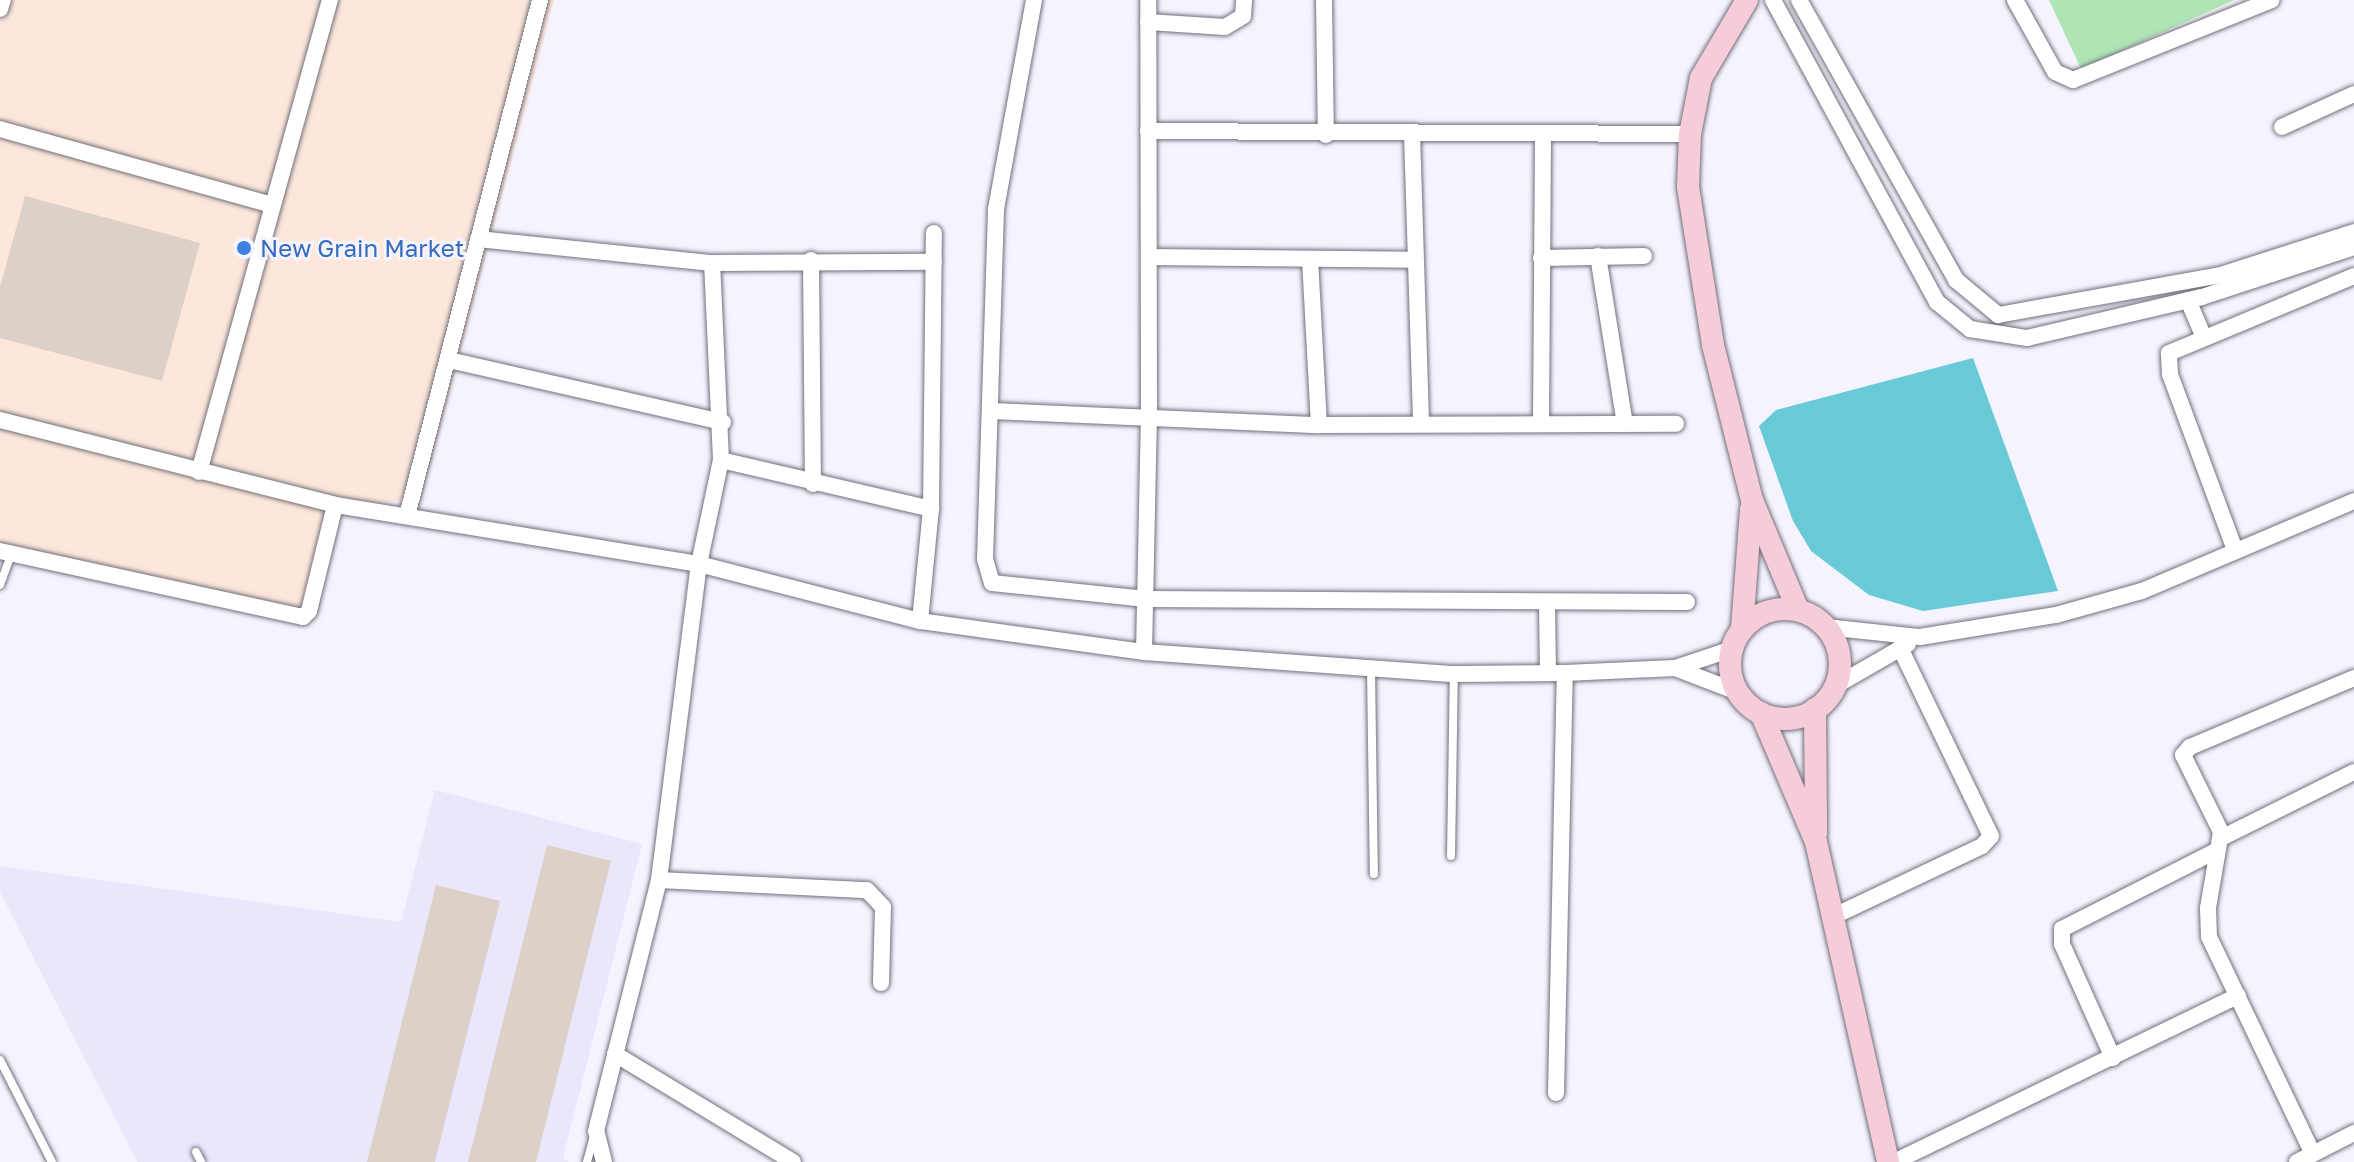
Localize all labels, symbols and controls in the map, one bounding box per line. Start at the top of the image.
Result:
place label: New Grain Market [260,234,464,262]
marker: New Grain Market [235,239,253,257]

